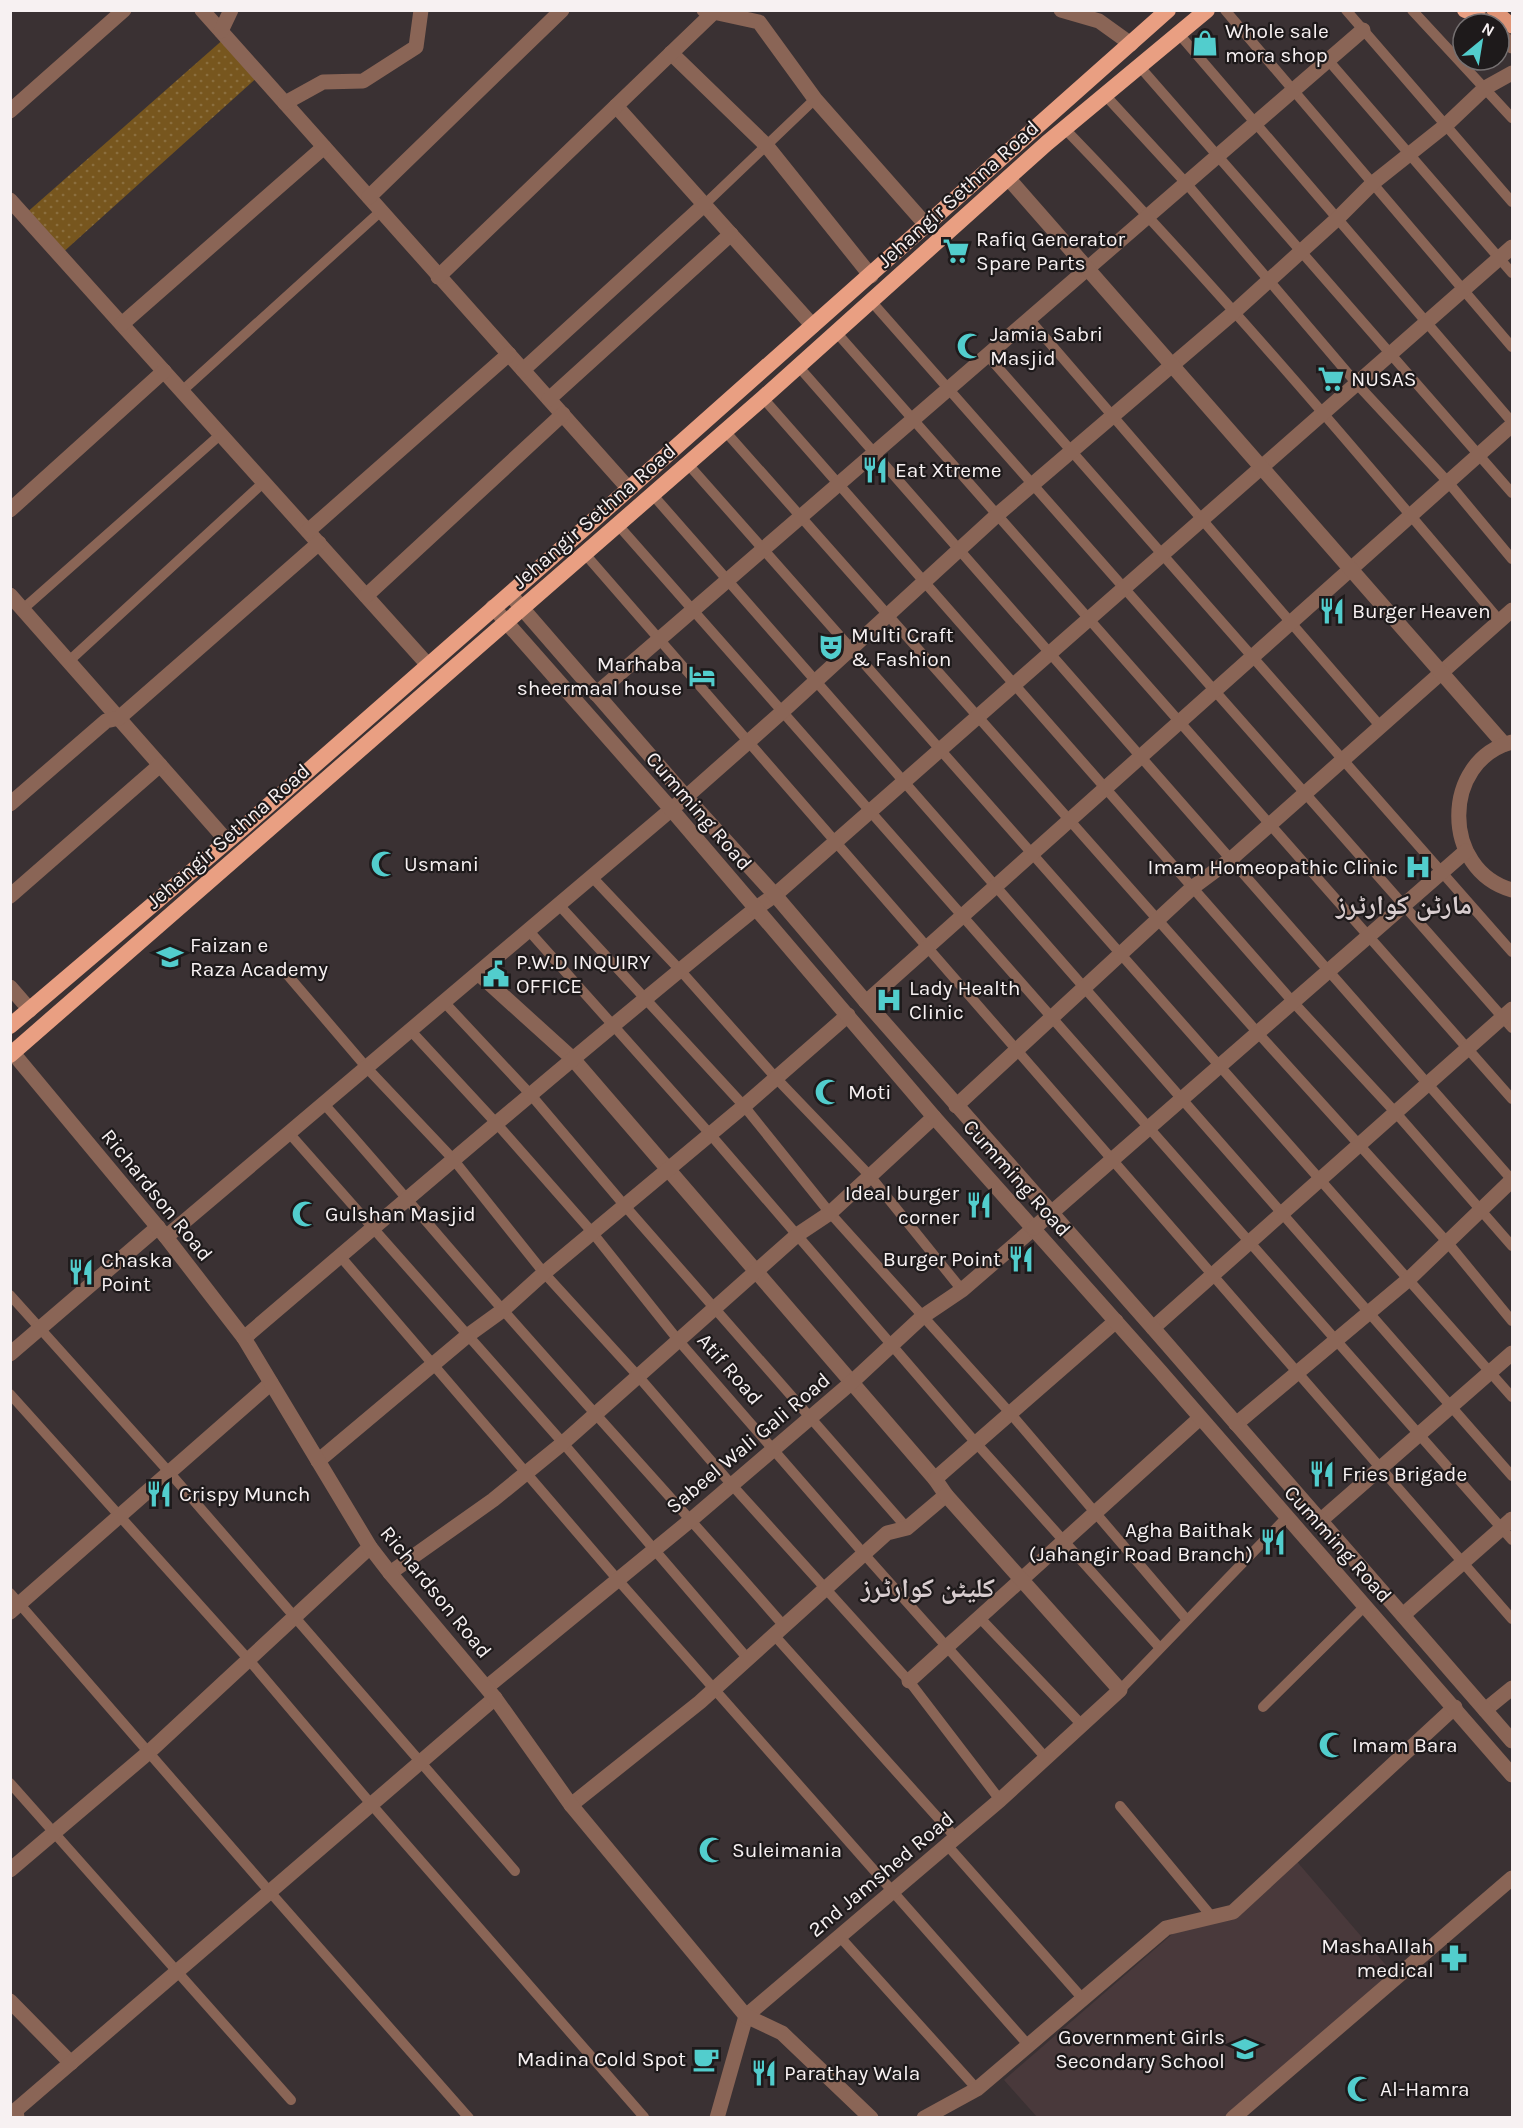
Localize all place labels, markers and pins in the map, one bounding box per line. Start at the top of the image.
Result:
place label: Whole sale mora shop [1225,19,1329,67]
shop icon: Whole sale mora shop [1190,28,1220,58]
place label: Rafiq Generator Spare Parts [976,227,1125,275]
supermarket icon: Rafiq Generator Spare Parts [941,236,971,266]
place label: Jamia Sabri Masjid [990,322,1103,370]
mosque icon: Jamia Sabri Masjid [955,331,985,361]
supermarket icon: NUSAS [1316,364,1346,394]
place label: NUSAS [1351,367,1417,391]
restaurant icon: Eat Xtreme [860,455,890,485]
place label: Eat Xtreme [895,458,1001,482]
restaurant icon: Burger Heaven [1317,596,1347,626]
place label: Burger Heaven [1352,599,1491,623]
place label: Multi Craft & Fashion [851,623,954,671]
theatre icon: Multi Craft & Fashion [816,632,846,662]
place label: Marhaba sheermaal house [517,652,682,700]
hotel icon: Marhaba sheermaal house [687,661,717,691]
mosque icon: Usmani [369,849,399,879]
place label: Usmani [404,852,479,876]
hospital icon: Imam Homeopathic Clinic [1403,852,1433,882]
place label: Imam Homeopathic Clinic [1148,855,1398,879]
place label: Faizan e Raza Academy [190,933,328,981]
school or university icon: Faizan e Raza Academy [155,942,185,972]
place label: P.W.D INQUIRY OFFICE [516,950,651,998]
public building icon: P.W.D INQUIRY OFFICE [481,959,511,989]
place label: Lady Health Clinic [909,976,1020,1024]
hospital icon: Lady Health Clinic [874,985,904,1015]
mosque icon: Moti [813,1077,843,1107]
place label: Moti [848,1080,891,1104]
place label: Ideal burger corner [845,1181,959,1229]
restaurant icon: Ideal burger corner [964,1190,994,1220]
mosque icon: Gulshan Masjid [290,1199,320,1229]
place label: Gulshan Masjid [325,1202,476,1226]
restaurant icon: Burger Point [1006,1244,1036,1274]
place label: Burger Point [883,1247,1001,1271]
place label: Chaska Point [101,1248,173,1296]
restaurant icon: Chaska Point [66,1257,96,1287]
restaurant icon: Fries Brigade [1307,1459,1337,1489]
place label: Fries Brigade [1342,1462,1467,1486]
restaurant icon: Crispy Munch [144,1479,174,1509]
place label: Crispy Munch [179,1482,310,1506]
place label: Agha Baithak (Jahangir Road Branch) [1029,1518,1253,1566]
restaurant icon: Agha Baithak (Jahangir Road Branch) [1258,1527,1288,1557]
mosque icon: Imam Bara [1317,1730,1347,1760]
place label: Imam Bara [1352,1733,1457,1757]
mosque icon: Suleimania [697,1835,727,1865]
place label: Suleimania [732,1838,842,1862]
place label: MashaAllah medical [1321,1934,1434,1982]
pharmacy icon: MashaAllah medical [1439,1943,1469,1973]
place label: Government Girls Secondary School [1055,2025,1225,2073]
school or university icon: Government Girls Secondary School [1230,2034,1260,2064]
cafe icon: Madina Cold Spot [691,2044,721,2074]
place label: Madina Cold Spot [517,2047,686,2071]
restaurant icon: Parathay Wala [749,2058,779,2088]
place label: Parathay Wala [784,2061,920,2085]
mosque icon: Al-Hamra [1345,2074,1375,2104]
place label: Al-Hamra [1380,2077,1470,2101]

